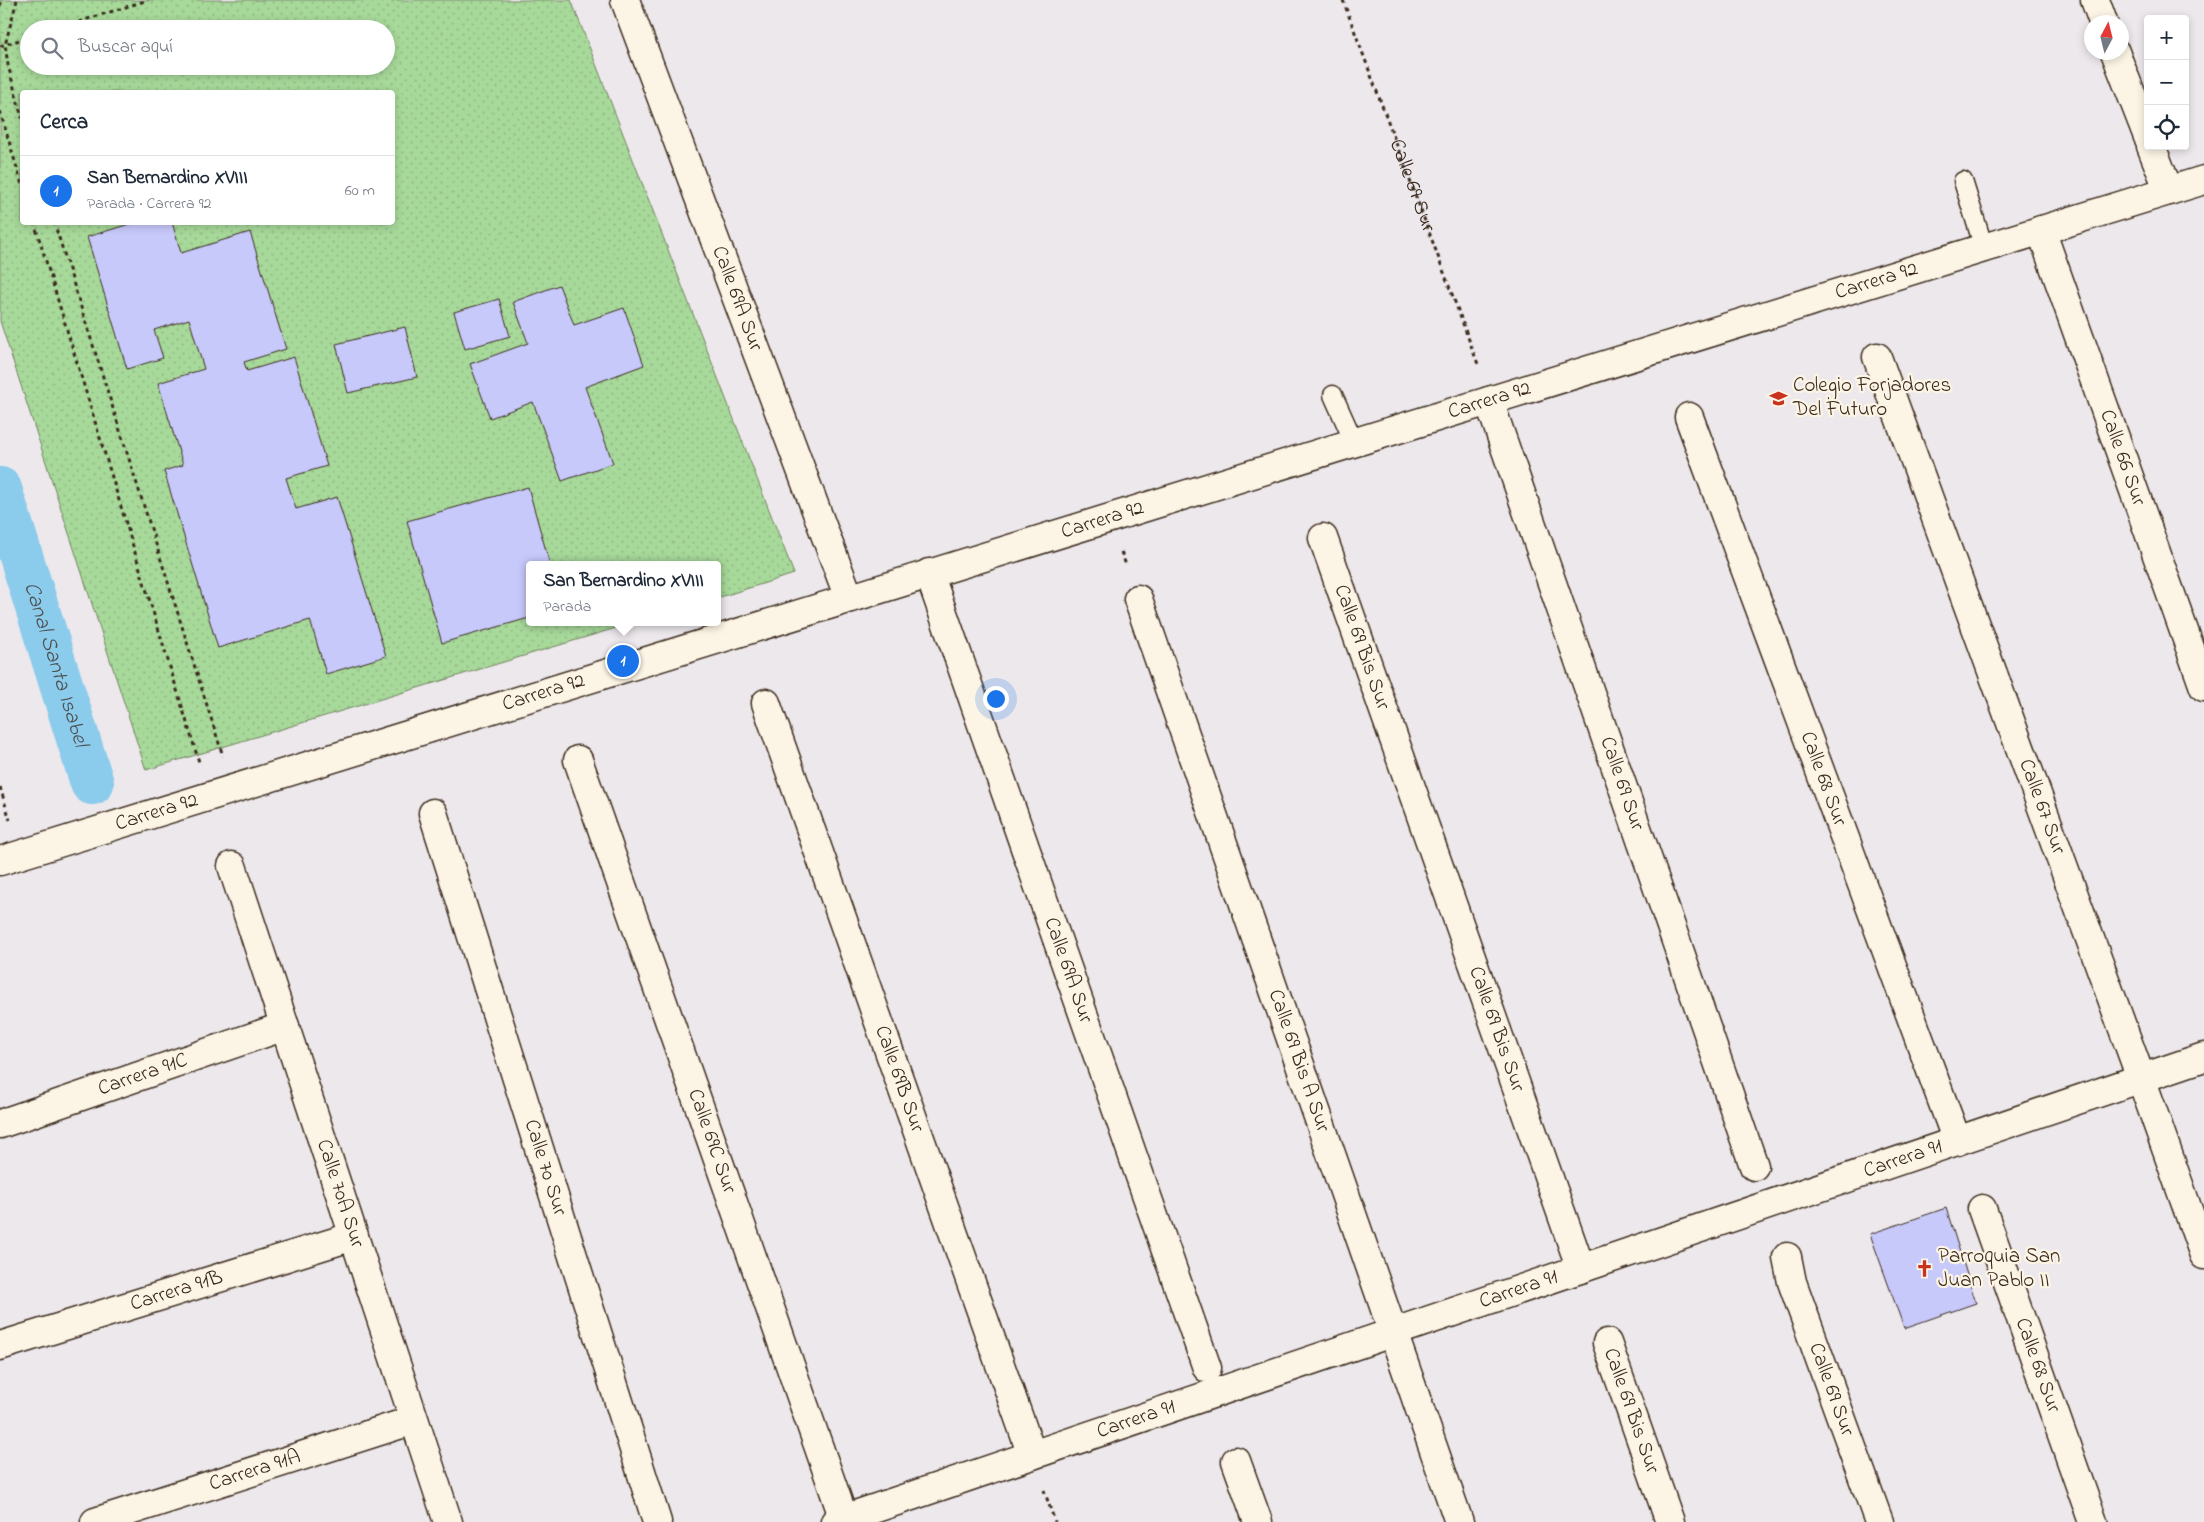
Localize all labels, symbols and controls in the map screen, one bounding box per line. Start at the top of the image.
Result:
north arrow [2084,15,2129,60]
map controls [2144,15,2189,150]
button: + [2144,15,2189,60]
search box [20,20,395,75]
icon: search [38,34,66,62]
text: Buscar aquí [78,34,173,61]
button: − [2144,60,2189,105]
button: locate [2144,105,2189,150]
text: Cerca [40,108,88,138]
street label: Calle 69 Sur [1381,135,1443,237]
text: San Bernardino XVIII [87,165,248,192]
text: 1 [53,179,59,203]
text: 60 m [345,179,375,203]
text: Parada · Carrera 92 [87,192,211,216]
street label: Calle 69A Sur [704,242,770,356]
street label: Carrera 92 [1831,254,1922,308]
place label: Colegio Forjadores Del Futuro [1792,371,1951,425]
street label: Carrera 92 [1444,374,1535,428]
school or university icon: Colegio Forjadores Del Futuro [1769,388,1789,408]
street label: Calle 66 Sur [2091,406,2153,511]
street label: Carrera 92 [1057,493,1148,547]
popup [526,561,721,626]
text: San Bernardino XVIII [543,568,704,595]
water label: Canal Santa Isabel [14,578,96,753]
street label: Calle 69 Bis Sur [1326,581,1398,715]
text: Parada [543,595,591,619]
pin: 1 [607,642,639,680]
street label: Carrera 92 [499,666,589,720]
your location [983,686,1009,712]
street label: Calle 68 Sur [1792,727,1854,831]
street label: Calle 69 Sur [1591,733,1652,835]
street label: Calle 67 Sur [2010,755,2073,859]
street label: Carrera 92 [112,786,202,839]
street label: Calle 69A Sur [1036,913,1100,1028]
street label: Calle 69 Bis Sur [1460,962,1533,1097]
street label: Calle 69 Bis A Sur [1260,985,1338,1137]
street label: Calle 69B Sur [866,1022,932,1137]
street label: Carrera 91C [94,1046,192,1104]
street label: Calle 69C Sur [679,1085,744,1198]
street label: Calle 70 Sur [516,1116,575,1220]
street label: Carrera 91 [1860,1132,1947,1187]
street label: Calle 70A Sur [308,1136,372,1252]
place label: Parroquia San Juan Pablo II [1938,1242,2060,1296]
church icon: Parroquia San Juan Pablo II [1914,1259,1934,1279]
street label: Carrera 91 [1475,1262,1562,1317]
street label: Carrera 91B [127,1263,227,1320]
street label: Calle 68 Sur [2007,1314,2068,1418]
street label: Calle 69 Sur [1800,1339,1862,1441]
street label: Calle 69 Bis Sur [1595,1344,1667,1478]
street label: Carrera 91 [1093,1392,1180,1447]
street label: Carrera 91A [205,1442,305,1499]

